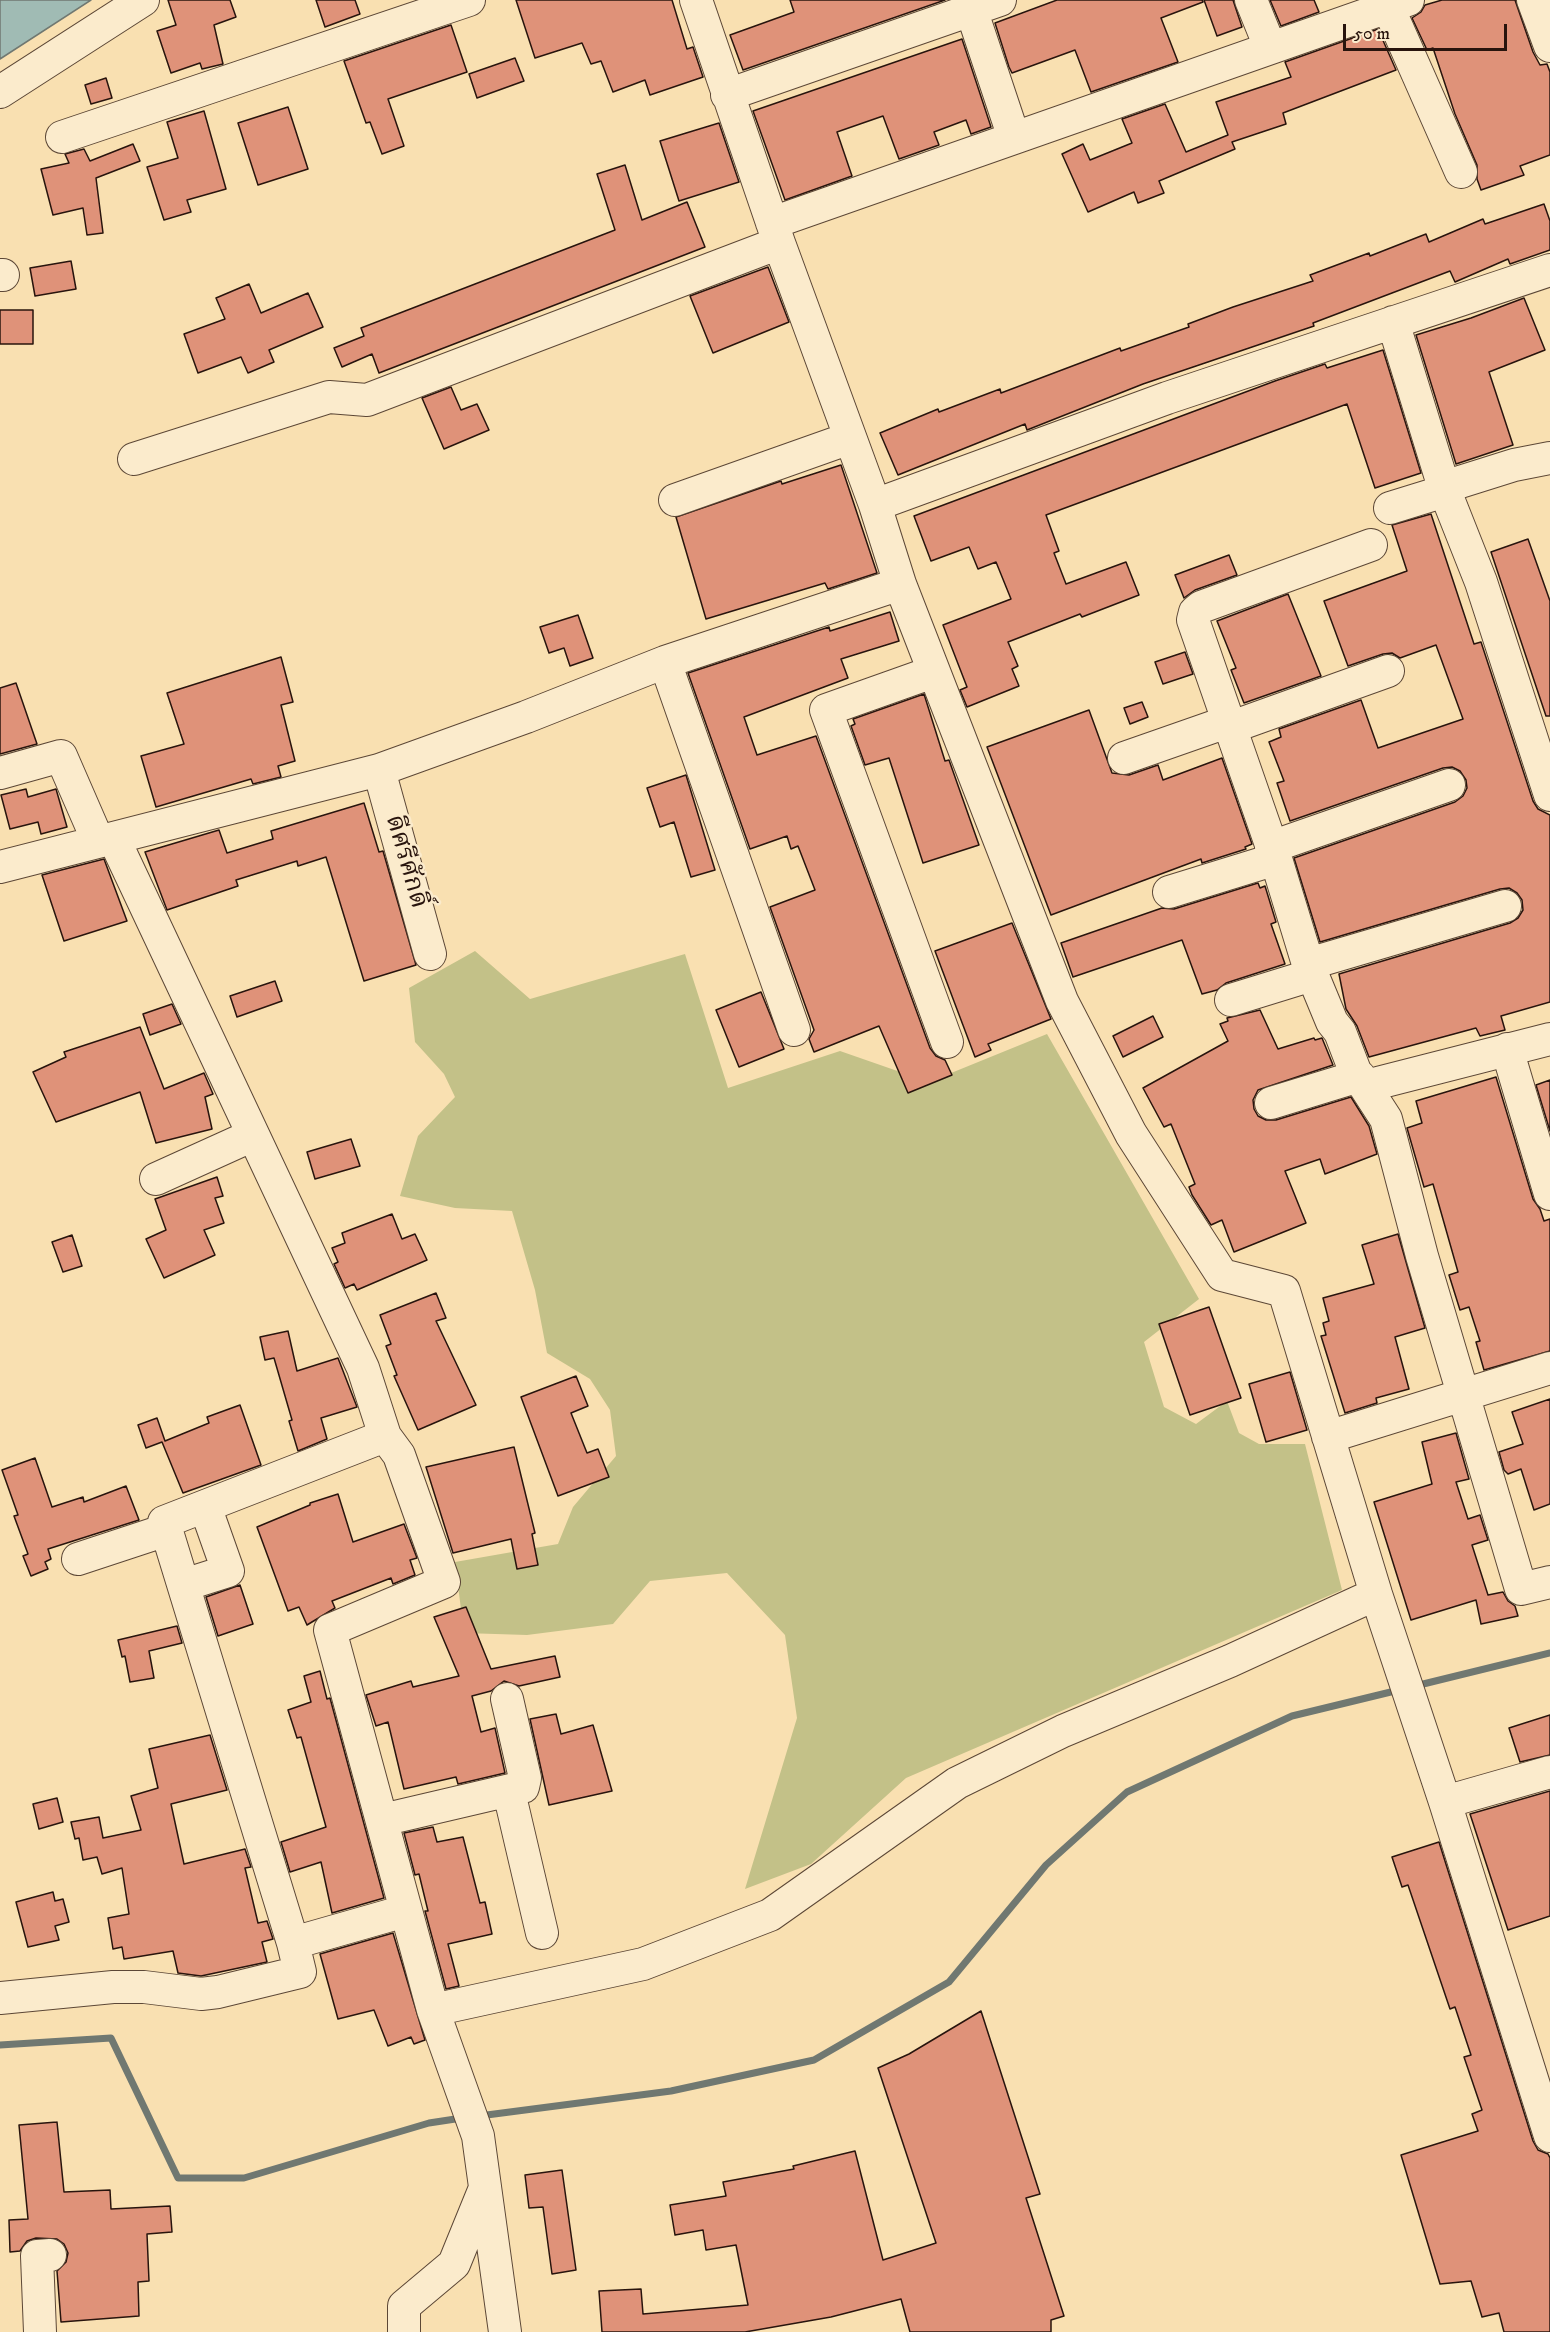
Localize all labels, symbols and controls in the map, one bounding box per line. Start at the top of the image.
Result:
scale bar [1346,12,1510,50]
text: 50 m [1354,23,1390,45]
street label: ดีศรีศักดิ์ [377,812,433,912]

